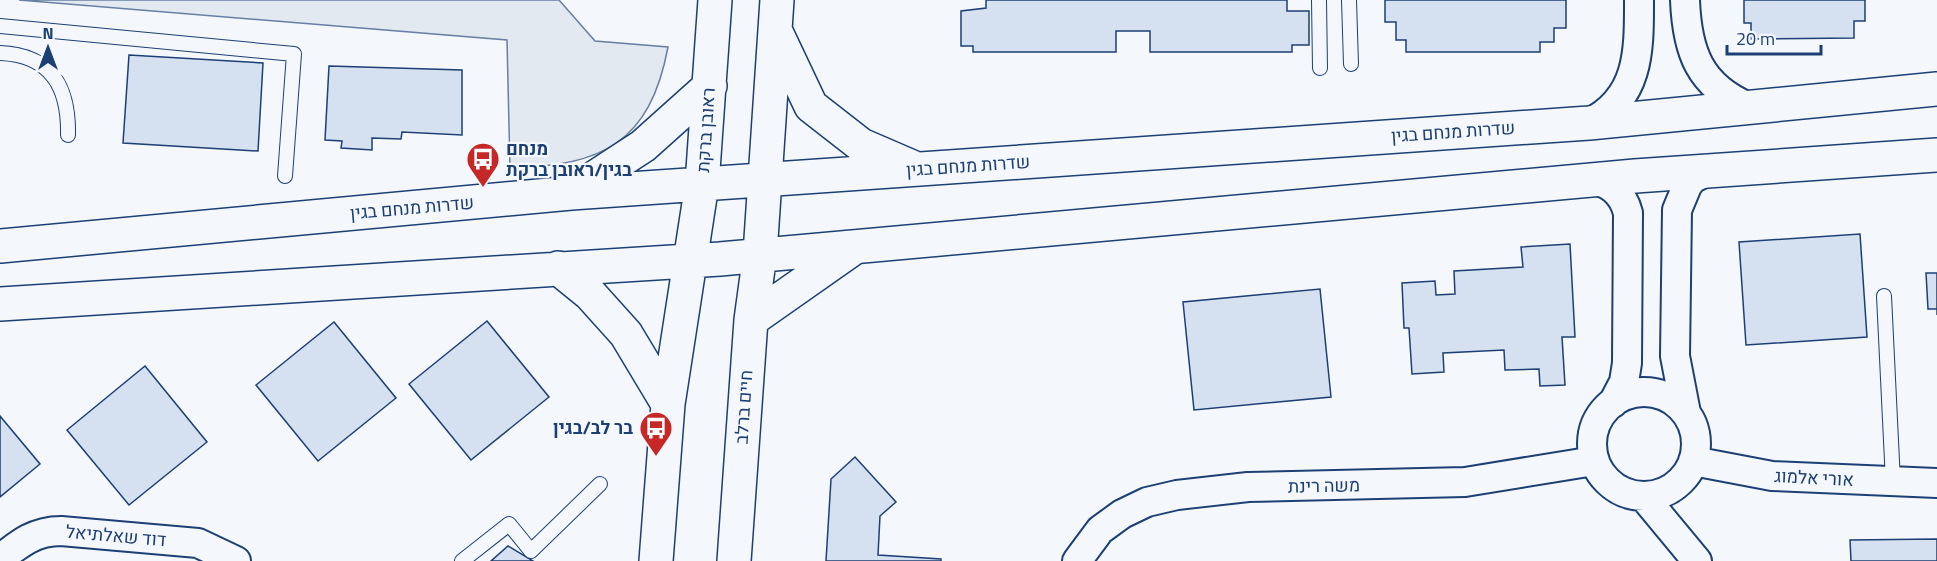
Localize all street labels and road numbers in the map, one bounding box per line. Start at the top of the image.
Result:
street label: ראובן ברקת [689,87,722,173]
street label: שדרות מנחם בגין [1390,114,1516,149]
street label: שדרות מנחם בגין [905,148,1031,183]
street label: שדרות מנחם בגין [349,189,475,226]
street label: חיים ברלב [727,369,760,445]
street label: אורי אלמוג [1774,462,1854,493]
street label: משה רינת [1288,471,1360,500]
street label: דוד שאלתיאל [65,518,167,553]

